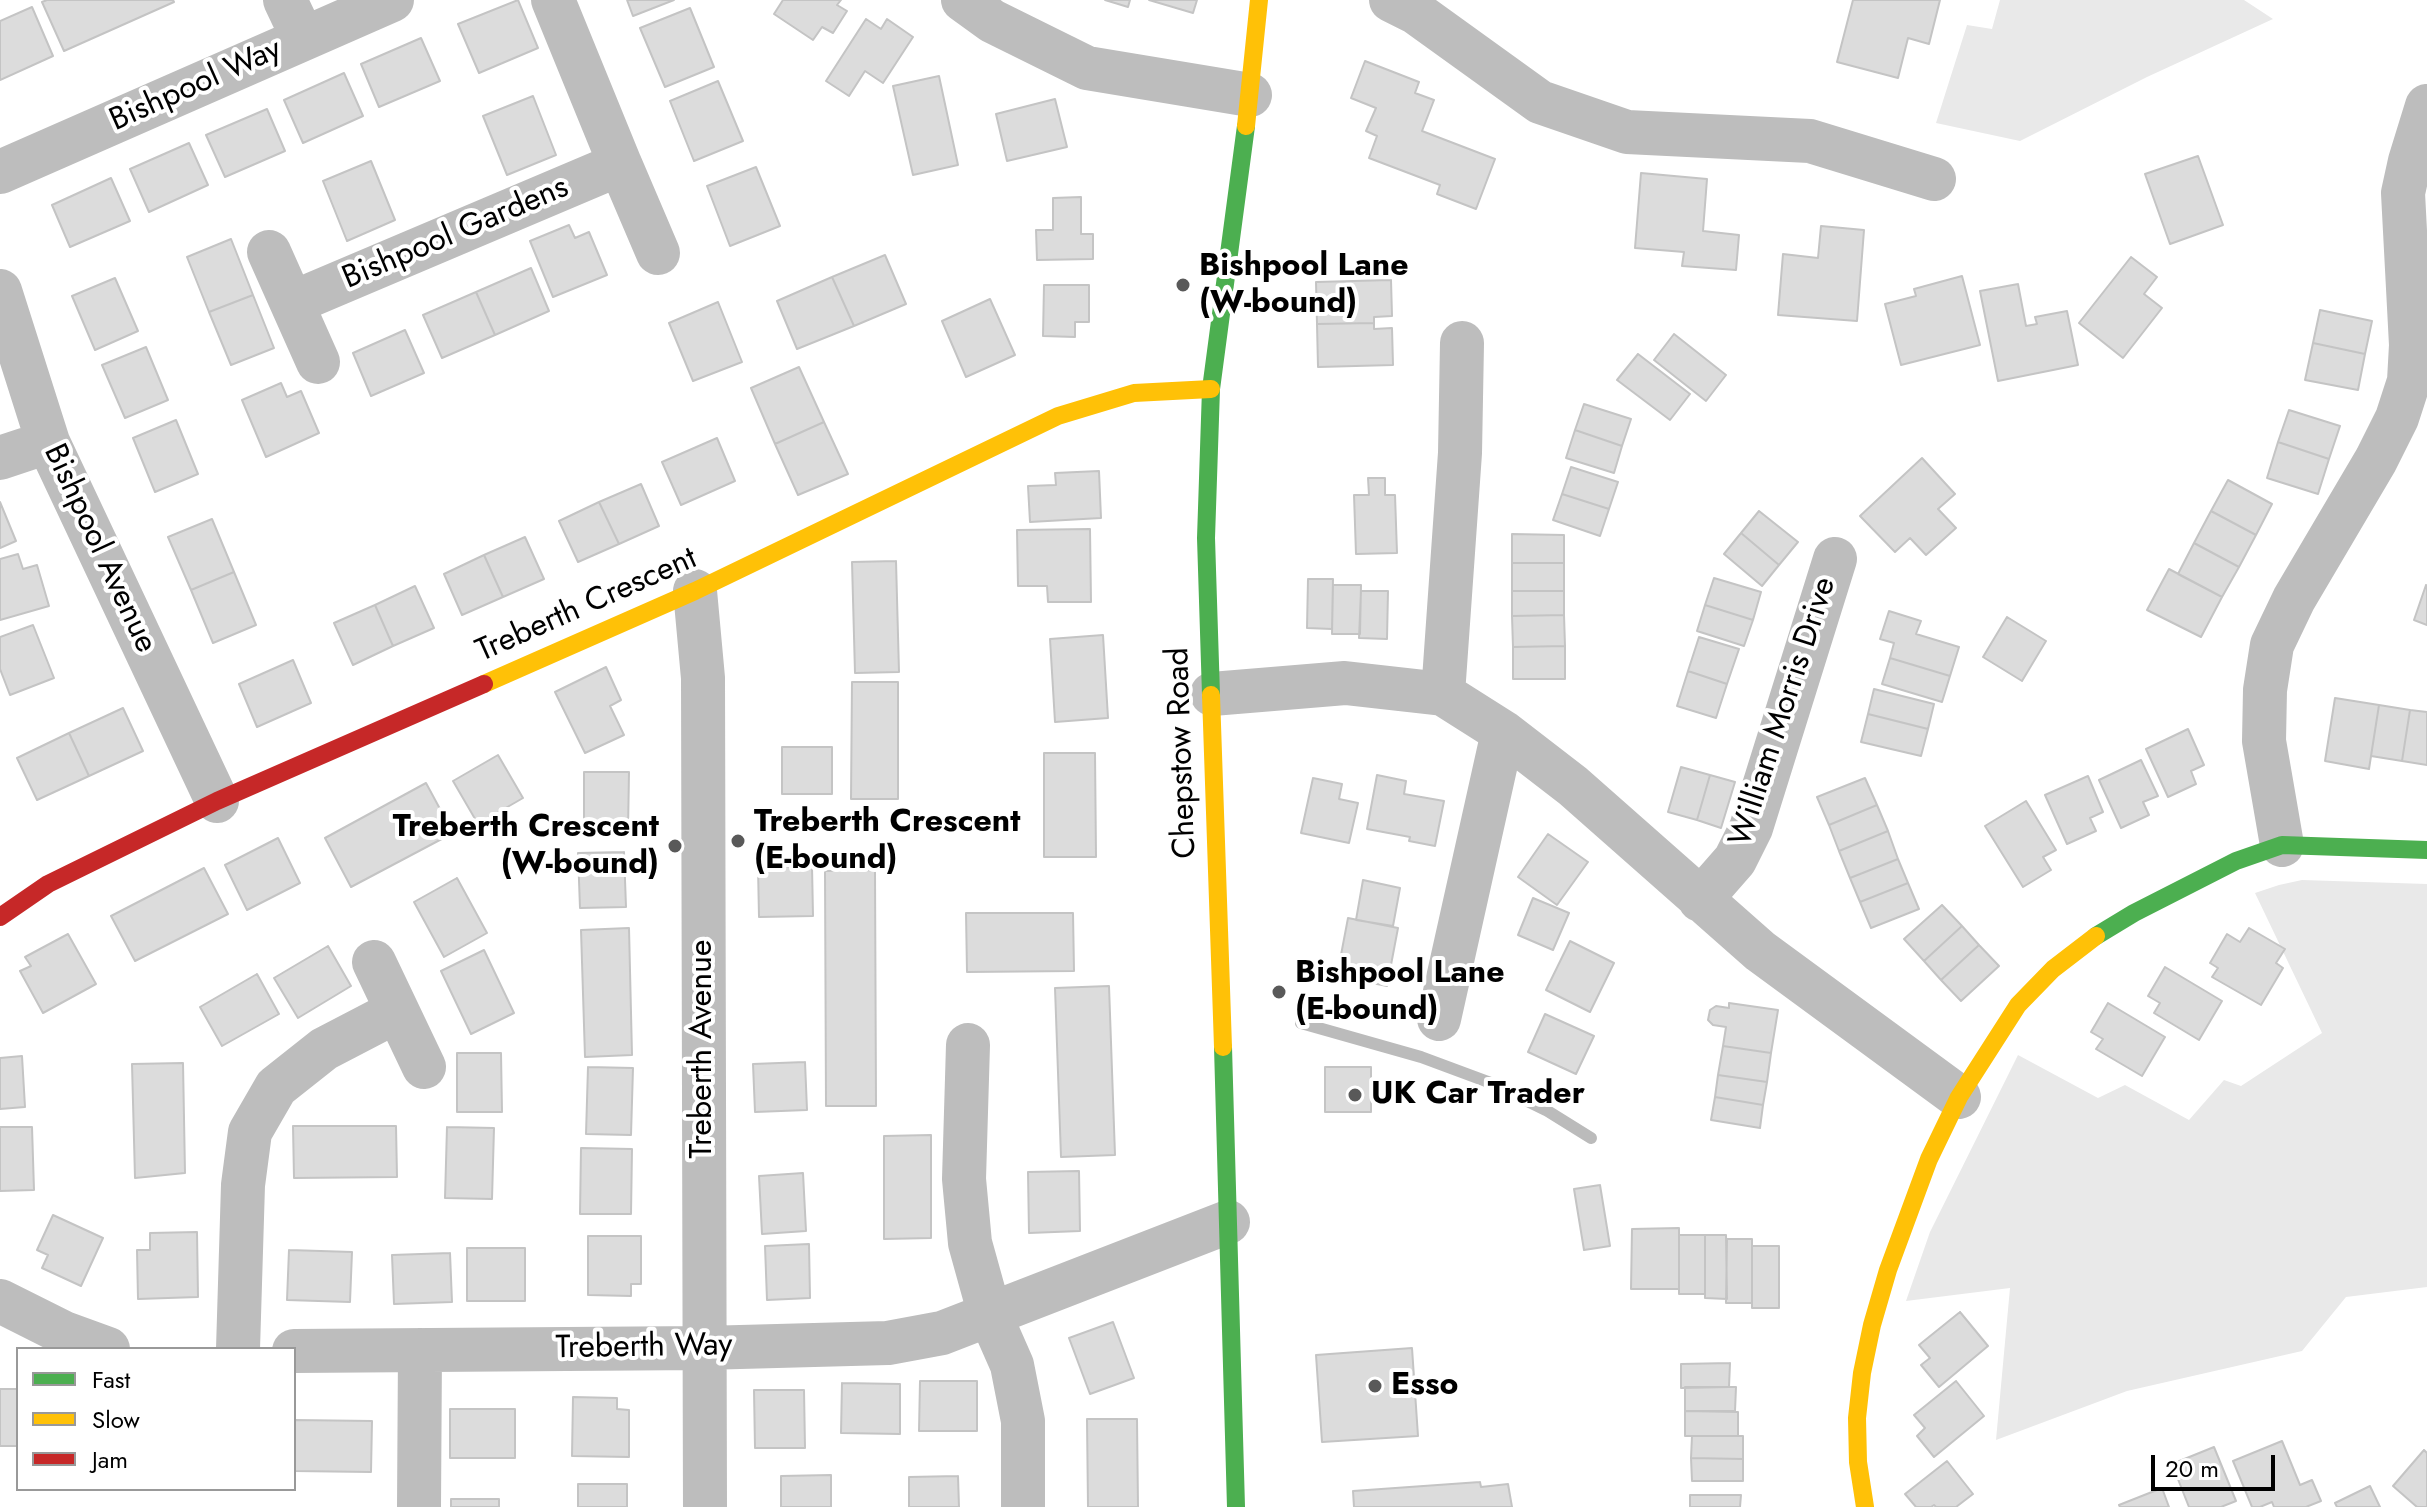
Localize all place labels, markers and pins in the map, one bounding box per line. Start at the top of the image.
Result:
place label: Bishpool Lane (W-bound) [1199,248,1409,323]
marker: Bishpool Lane (W-bound) [1174,276,1192,294]
place label: Treberth Crescent (E-bound) [754,804,1020,879]
place label: Treberth Crescent (W-bound) [393,809,659,884]
marker: Treberth Crescent (E-bound) [729,832,747,850]
marker: Treberth Crescent (W-bound) [666,837,684,855]
place label: Bishpool Lane (E-bound) [1295,955,1505,1030]
marker: Bishpool Lane (E-bound) [1270,983,1288,1001]
place label: UK Car Trader [1371,1076,1585,1114]
marker: UK Car Trader [1346,1086,1364,1104]
place label: Esso [1391,1367,1458,1405]
marker: Esso [1366,1377,1384,1395]

